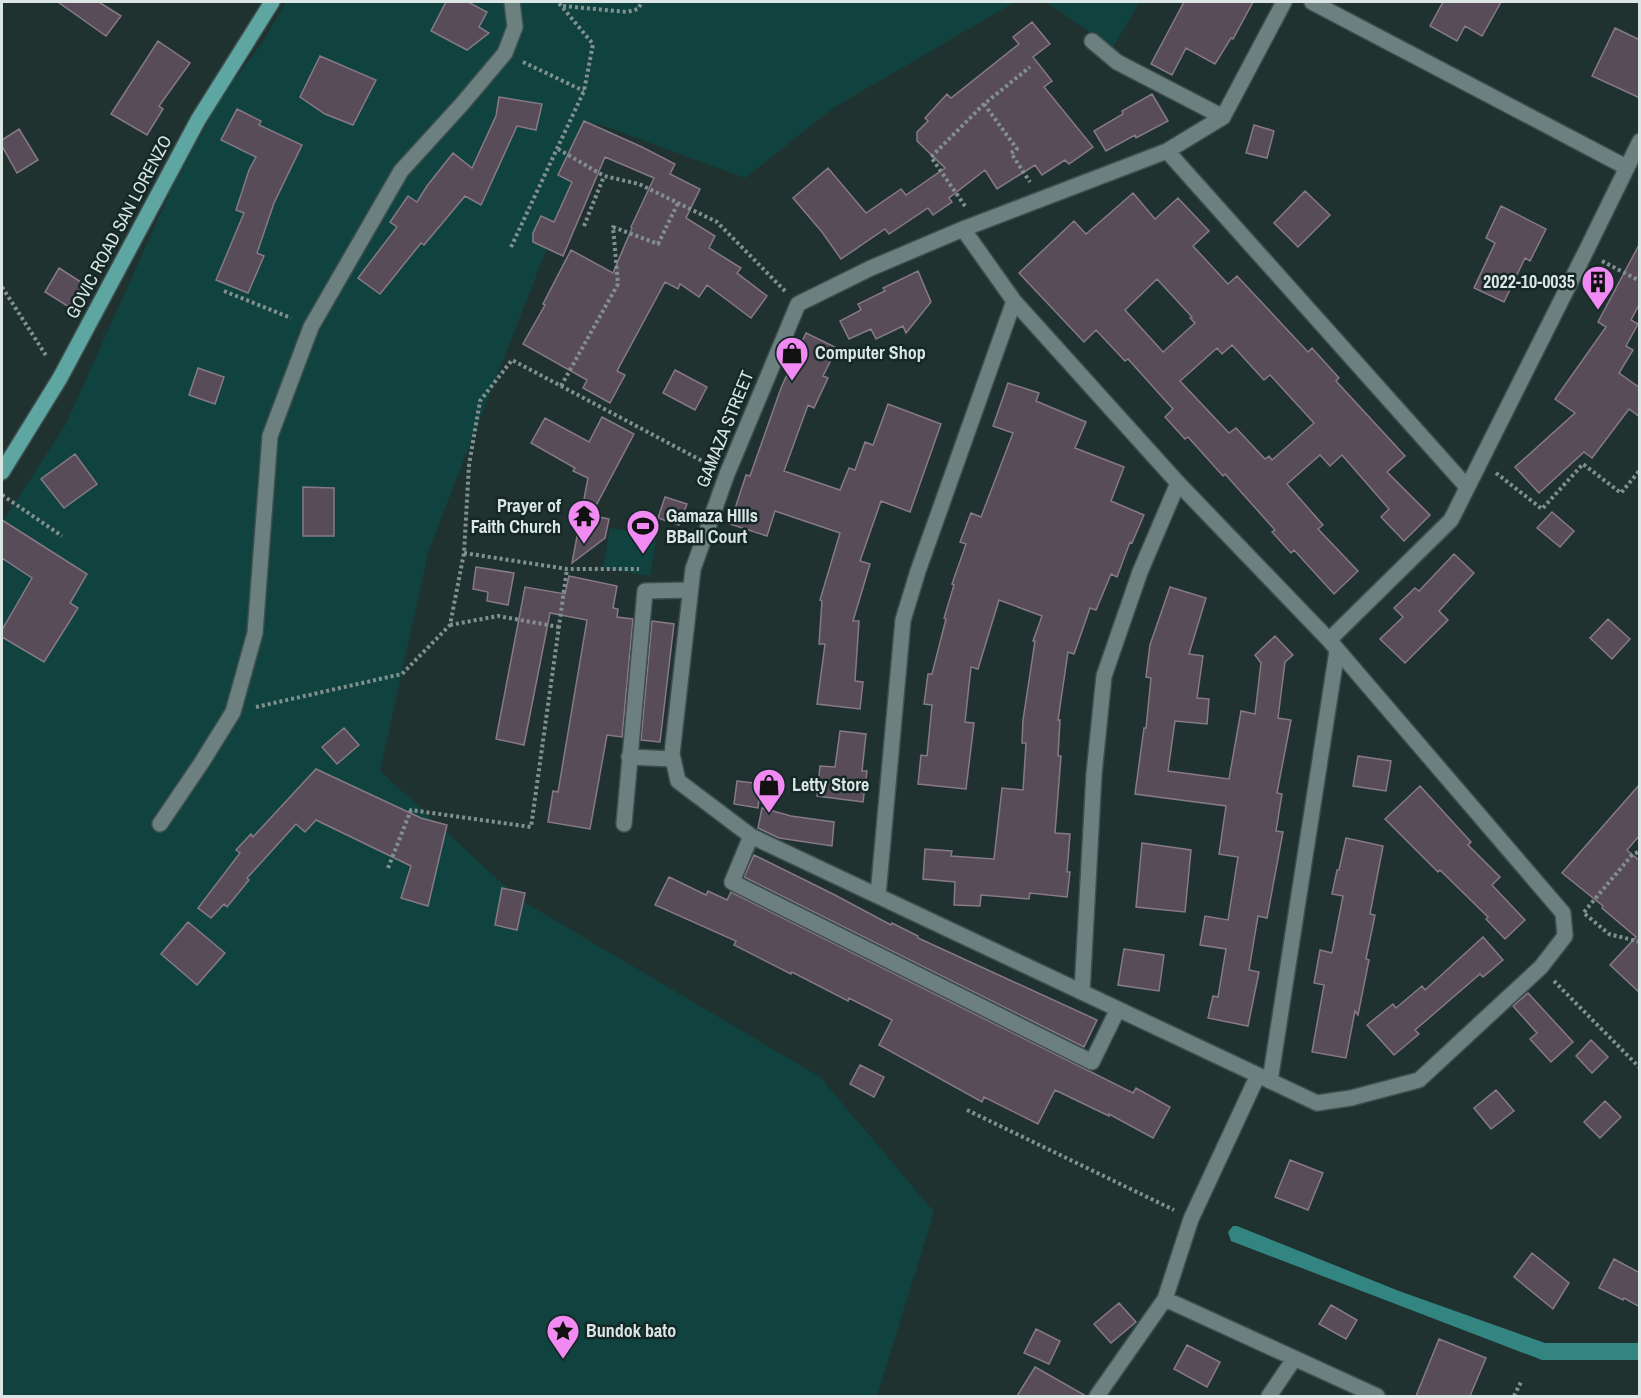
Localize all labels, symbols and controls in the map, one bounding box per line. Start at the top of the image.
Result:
street label: GOVIC ROAD SAN LORENZO [60,131,178,323]
building icon: 2022-10-0035 [1580,264,1616,311]
place label: 2022-10-0035 [1483,269,1575,294]
shop icon: Computer Shop [774,335,810,382]
place label: Computer Shop [815,340,926,365]
street label: GAMAZA STREET [690,367,759,491]
place label: Prayer of Faith Church [471,493,561,539]
temple icon: Prayer of Faith Church [566,498,602,545]
place label: Gamaza HIlls BBall Court [666,503,758,549]
sports icon: Gamaza HIlls BBall Court [625,508,661,555]
shop icon: Letty Store [751,767,787,814]
place label: Letty Store [792,772,869,797]
place icon: Bundok bato [545,1313,581,1360]
place label: Bundok bato [586,1318,676,1343]

